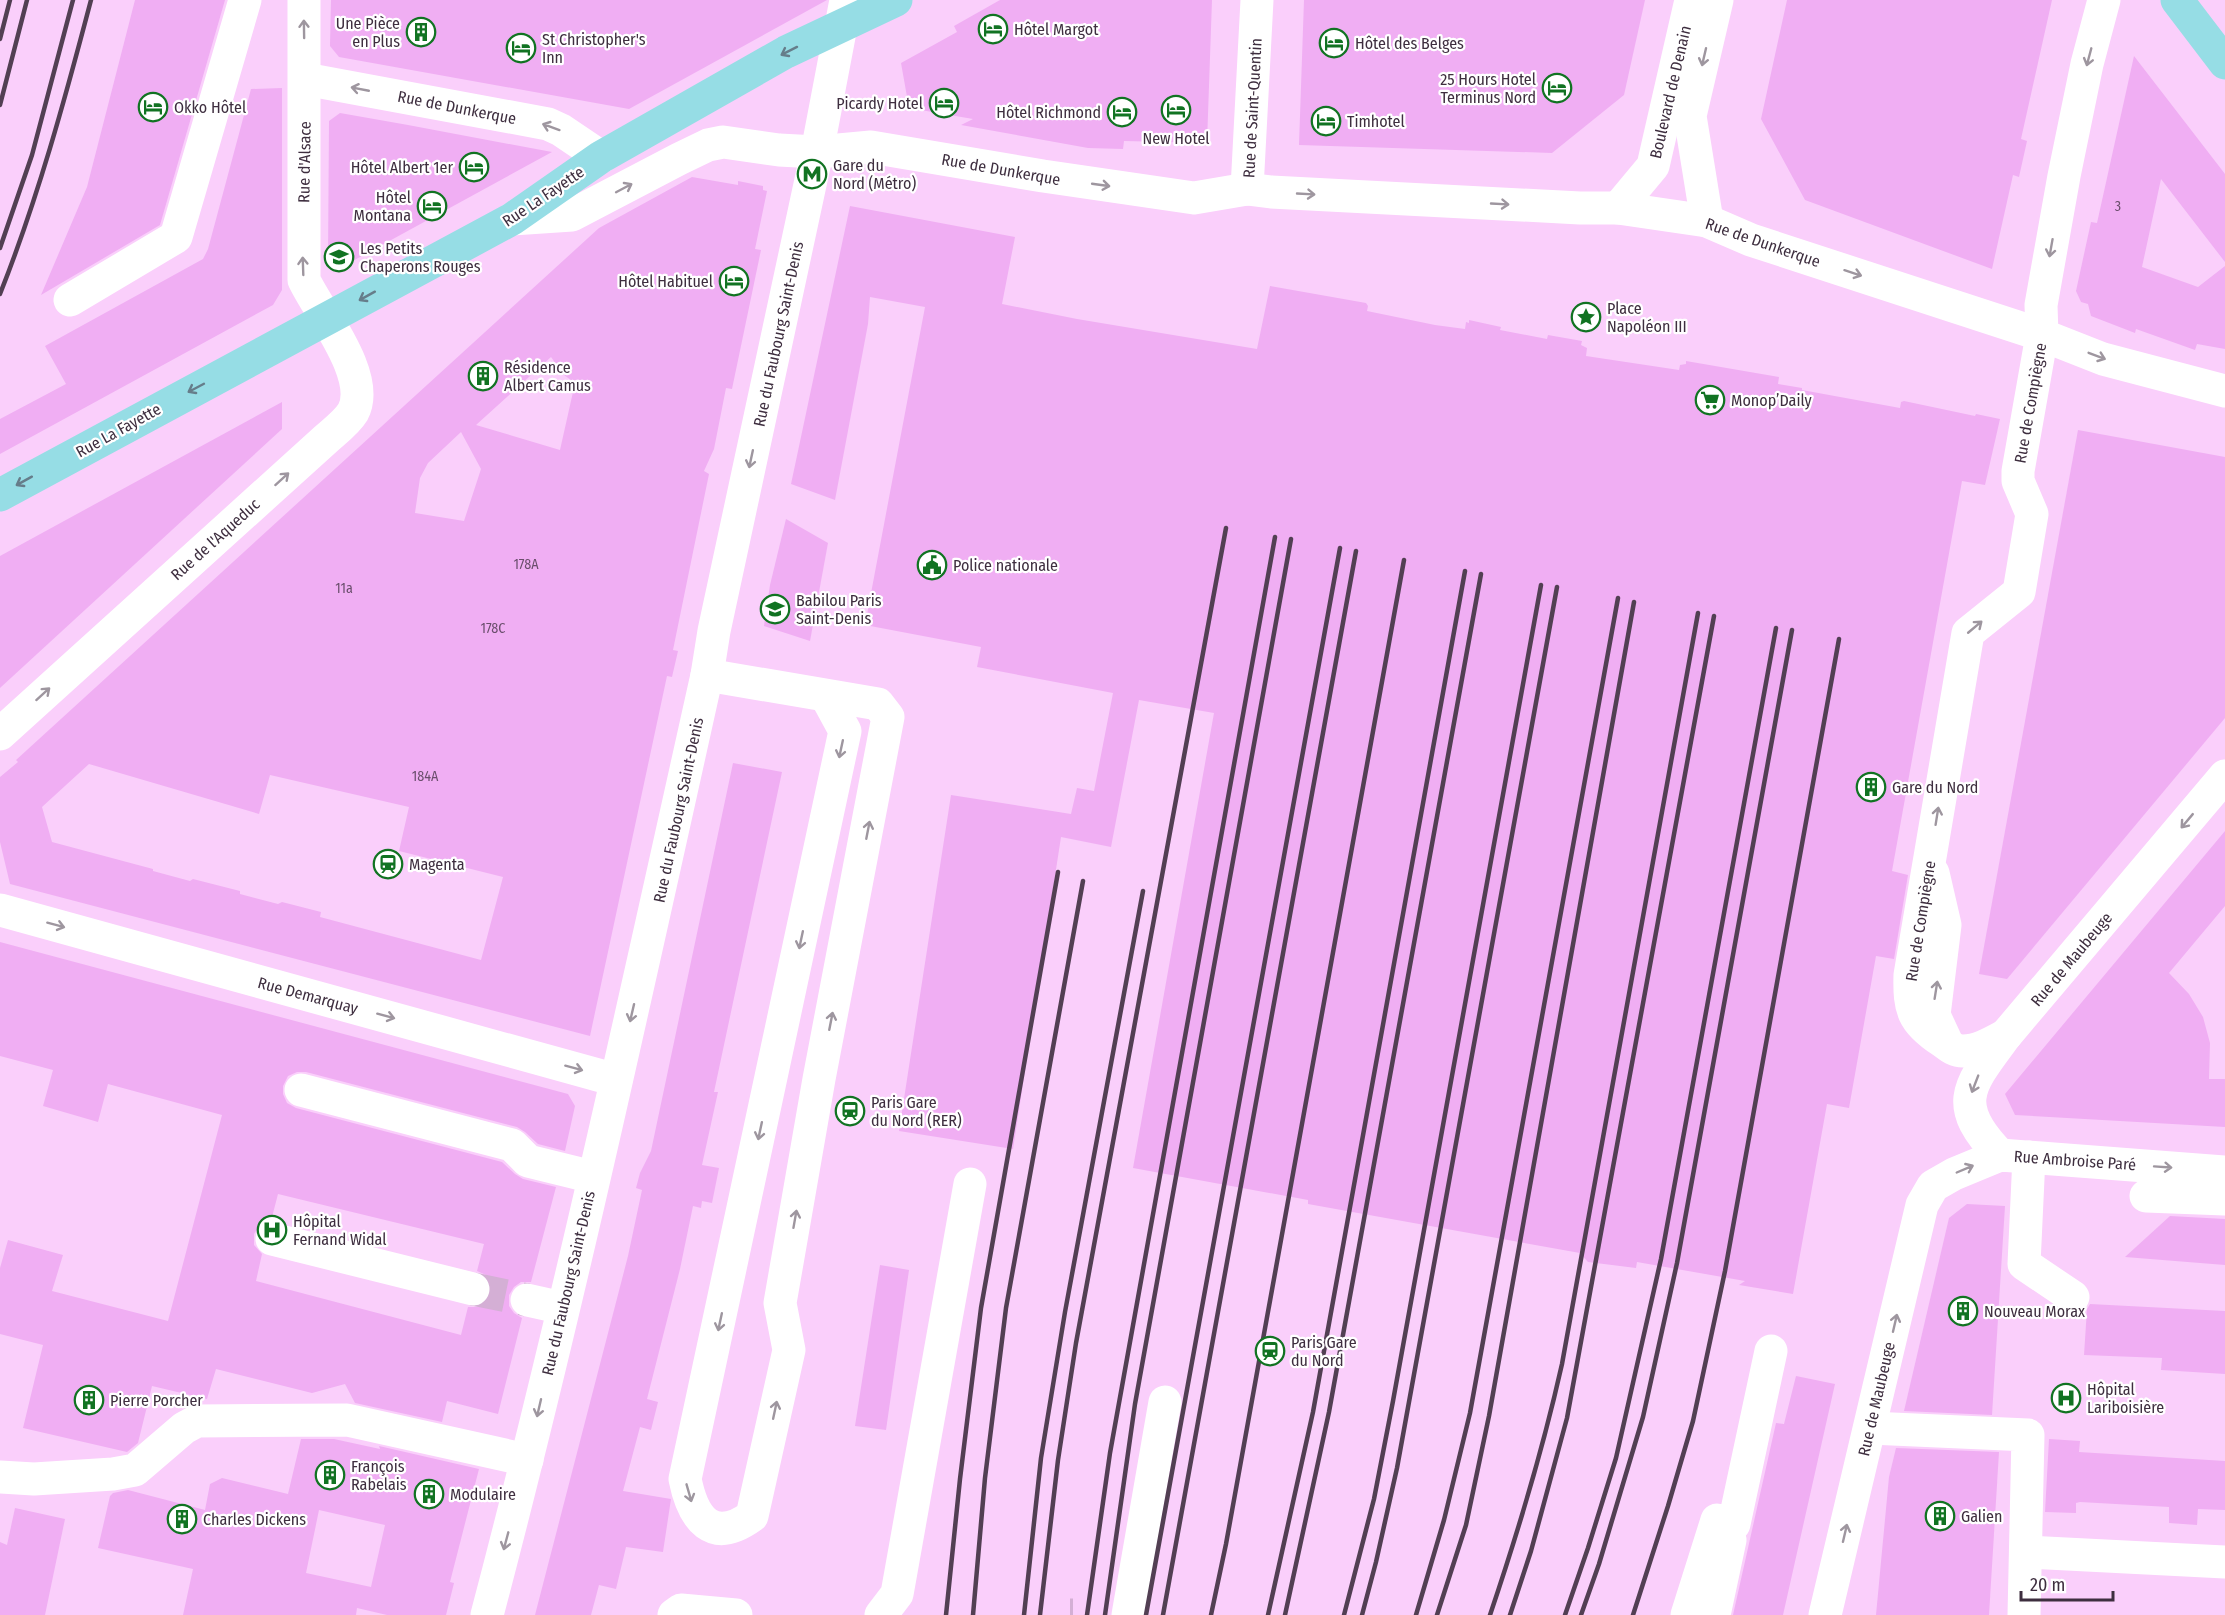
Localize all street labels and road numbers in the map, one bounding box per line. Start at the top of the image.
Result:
street label: Boulevard de Denain [1646,24,1695,160]
street label: Rue de Saint-Quentin [1239,38,1266,179]
street label: Rue de Dunkerque [396,87,518,128]
street label: Rue d'Alsace [294,121,315,203]
street label: Rue de Dunkerque [940,150,1062,189]
street label: Rue La Fayette [499,162,588,231]
street label: Rue de Dunkerque [1703,214,1823,271]
street label: Rue du Faubourg Saint-Denis [750,240,807,428]
street label: Rue de Compiègne [2011,341,2050,465]
street label: Rue La Fayette [72,399,164,462]
street label: Rue de l'Aqueduc [167,494,264,584]
street label: Rue du Faubourg Saint-Denis [650,716,707,904]
street label: Rue de Compiègne [1902,859,1939,983]
street label: Rue de Maubeuge [2027,909,2116,1010]
street label: Rue Demarquay [256,973,361,1018]
street label: Rue Ambroise Paré [2013,1147,2137,1174]
street label: Rue du Faubourg Saint-Denis [538,1189,599,1377]
street label: Rue de Maubeuge [1854,1340,1899,1458]

